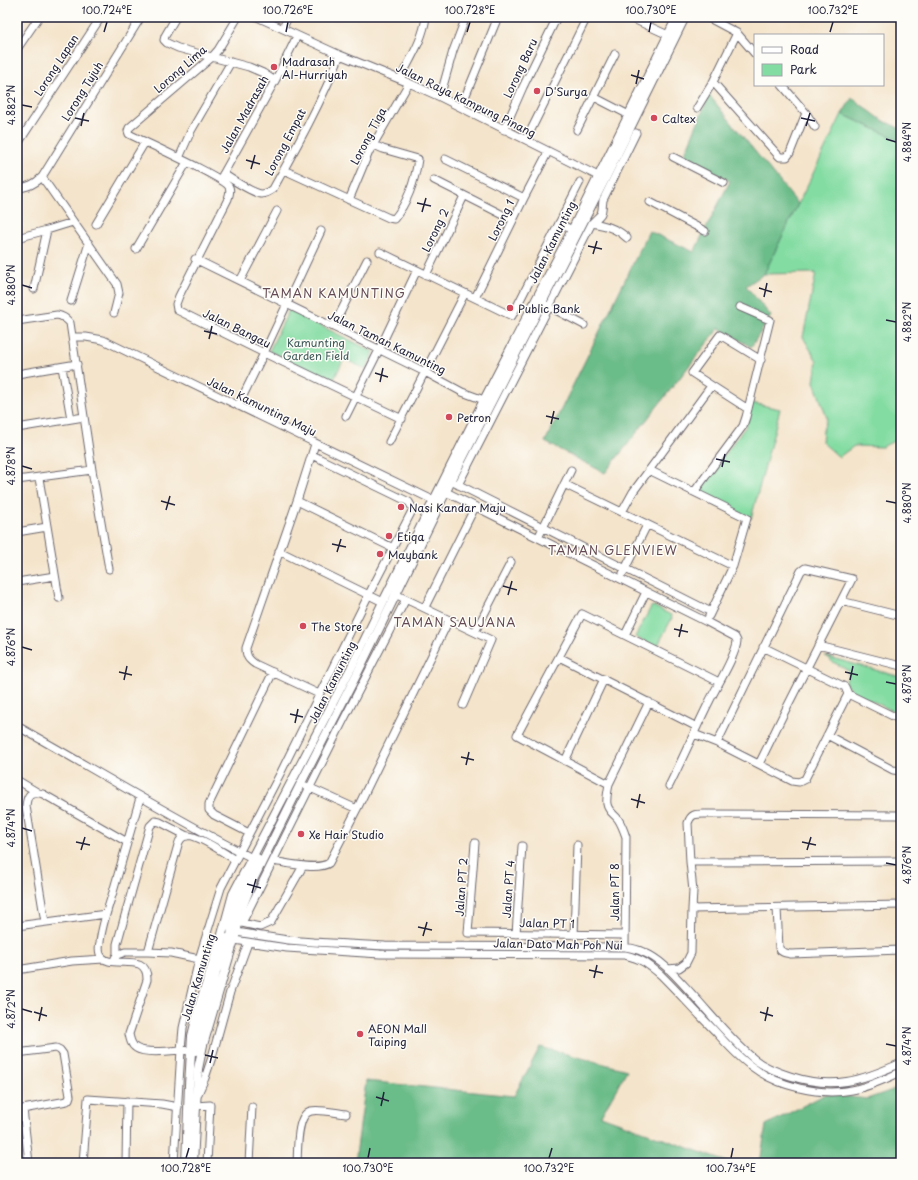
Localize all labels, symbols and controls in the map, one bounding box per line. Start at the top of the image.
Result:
text: 100.724°E [82,2,132,17]
text: 100.726°E [263,2,313,17]
text: 100.728°E [445,2,495,17]
text: 100.730°E [625,2,677,17]
text: 100.732°E [808,2,858,17]
street label: Lorong Lapan [30,31,82,99]
legend [754,34,884,86]
street label: Lorong Baru [499,35,541,101]
text: Road [790,40,819,58]
street label: Lorong Lima [150,41,210,97]
place label: Madrasah Al-Hurriyah [282,53,348,83]
street label: Lorong Tujuh [57,58,107,124]
street label: Jalan Raya Kampung Pinang [393,59,539,141]
text: Park [790,60,817,78]
marker: Madrasah Al-Hurriyah [269,62,279,72]
street label: Jalan Madrasah [216,72,272,156]
place label: D'Surya [545,83,588,100]
text: 4.882°N [3,85,18,125]
marker: D'Surya [532,86,542,96]
street label: Lorong Tiga [346,104,390,168]
street label: Lorong Empat [260,105,310,179]
place label: Caltex [662,110,696,127]
marker: Caltex [649,113,659,123]
text: 4.884°N [899,122,914,162]
street label: Lorong 1 [484,196,518,244]
street label: Jalan Kamunting [524,198,580,286]
street label: Lorong 2 [417,205,453,255]
text: 4.880°N [3,264,18,306]
district label: TAMAN KAMUNTING [262,284,406,302]
place label: Public Bank [518,300,581,317]
text: 4.882°N [899,302,914,342]
marker: Public Bank [505,303,515,313]
street label: Jalan Bangau [200,304,274,352]
street label: Jalan Taman Kamunting [325,306,449,378]
park label: Kamunting Garden Field [283,334,349,364]
street label: Jalan Kamunting Maju [204,372,320,440]
place label: Petron [457,409,491,426]
marker: Petron [444,412,454,422]
text: 4.878°N [3,446,18,486]
text: 4.880°N [899,482,914,524]
place label: Nasi Kandar Maju [409,499,506,516]
marker: Nasi Kandar Maju [396,502,406,512]
place label: Etiqa [397,528,424,545]
marker: Etiqa [384,531,394,541]
district label: TAMAN GLENVIEW [548,541,678,559]
place label: Maybank [388,546,438,563]
marker: Maybank [375,549,385,559]
district label: TAMAN SAUJANA [393,613,517,631]
place label: The Store [311,618,362,635]
marker: The Store [298,621,308,631]
text: 4.876°N [3,628,18,666]
street label: Jalan Kamunting [304,638,360,726]
text: 4.878°N [899,664,914,704]
text: 4.874°N [3,808,18,847]
place label: Xe Hair Studio [309,826,384,843]
marker: Xe Hair Studio [296,829,306,839]
text: 4.876°N [899,846,914,884]
street label: Jalan PT 2 [450,857,472,917]
street label: Jalan PT 4 [497,859,519,919]
street label: Jalan PT 8 [606,863,623,921]
street label: Jalan PT 1 [519,914,575,932]
street label: Jalan Kamunting [177,931,219,1023]
street label: Jalan Dato Mah Poh Nui [493,934,623,954]
text: 4.872°N [3,989,18,1029]
place label: AEON Mall Taiping [368,1020,427,1050]
text: 4.874°N [899,1026,914,1065]
marker: AEON Mall Taiping [355,1029,365,1039]
text: 100.728°E [161,1160,211,1175]
text: 100.730°E [342,1160,394,1175]
text: 100.732°E [524,1160,574,1175]
text: 100.734°E [706,1160,756,1175]

